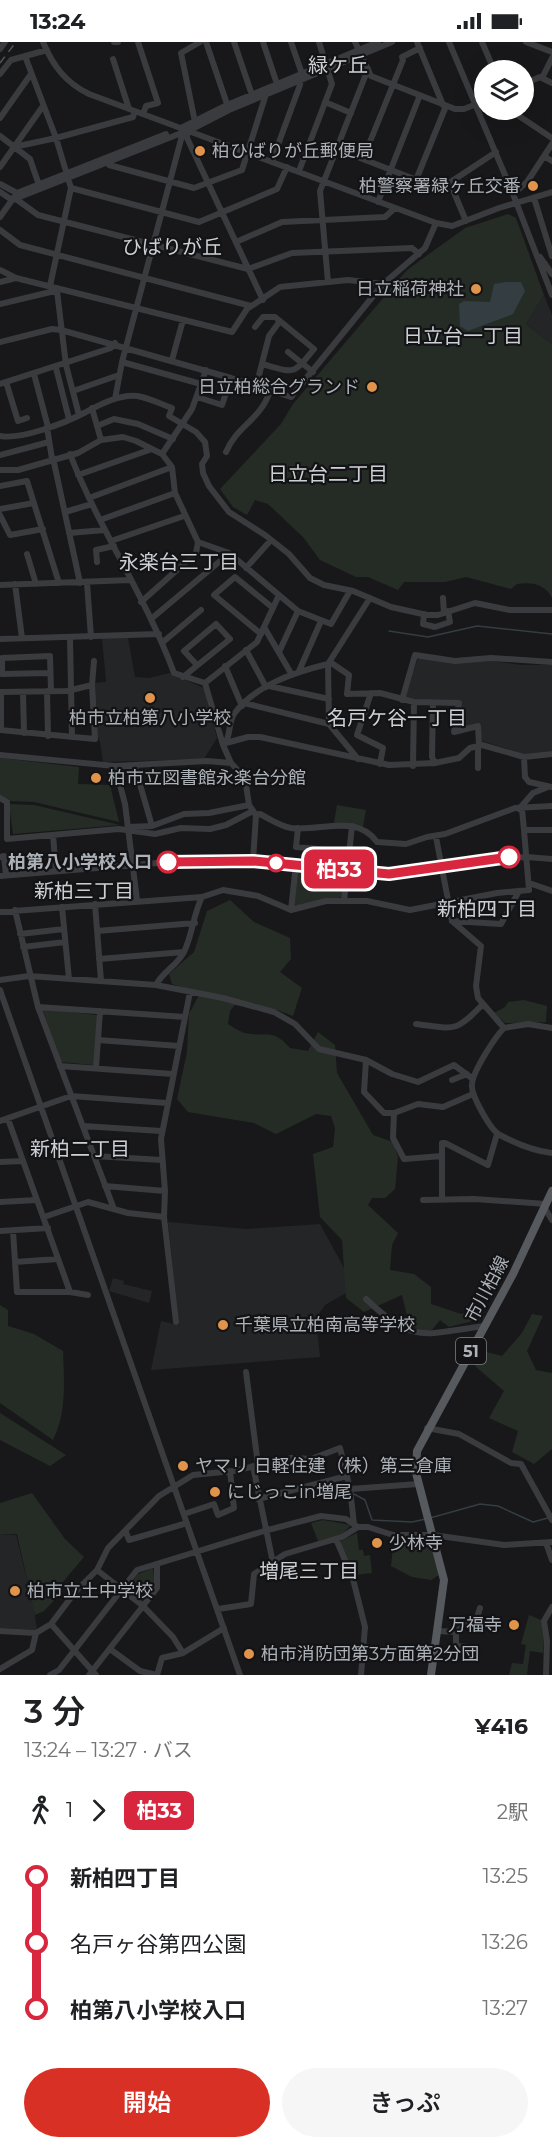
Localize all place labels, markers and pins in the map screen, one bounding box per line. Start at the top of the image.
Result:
place label: 柏ひばりが丘郵便局 [212,140,374,162]
marker: 柏ひばりが丘郵便局 [193,144,207,158]
place label: 柏警察署緑ヶ丘交番 [359,175,521,197]
marker: 柏警察署緑ヶ丘交番 [526,179,540,193]
place label: 日立稲荷神社 [356,278,464,300]
marker: 日立稲荷神社 [469,282,483,296]
place label: 日立柏総合グランド [198,376,360,398]
marker: 日立柏総合グランド [365,380,379,394]
marker: 柏市立柏第八小学校 [143,691,157,705]
place label: 柏市立柏第八小学校 [69,707,231,729]
place label: 柏市立図書館永楽台分館 [108,767,306,789]
marker: 柏市立図書館永楽台分館 [89,771,103,785]
unlabelled marker [498,846,520,868]
place label: 柏第八小学校入口 [8,851,152,873]
marker: 柏第八小学校入口 [157,851,179,873]
unlabelled marker [267,854,285,872]
place label: 千葉県立柏南高等学校 [235,1314,415,1336]
marker: 千葉県立柏南高等学校 [216,1318,230,1332]
place label: ヤマリ 日軽住建（株）第三倉庫 [195,1455,452,1477]
marker: ヤマリ 日軽住建（株）第三倉庫 [176,1459,190,1473]
place label: にじっこin増尾 [227,1481,352,1503]
marker: にじっこin増尾 [208,1485,222,1499]
place label: 少林寺 [389,1532,443,1554]
marker: 少林寺 [370,1536,384,1550]
place label: 柏市立土中学校 [27,1580,153,1602]
marker: 柏市立土中学校 [8,1584,22,1598]
place label: 万福寺 [448,1614,502,1636]
marker: 万福寺 [507,1618,521,1632]
place label: 柏市消防団第3方面第2分団 [261,1643,479,1665]
marker: 柏市消防団第3方面第2分団 [242,1647,256,1661]

